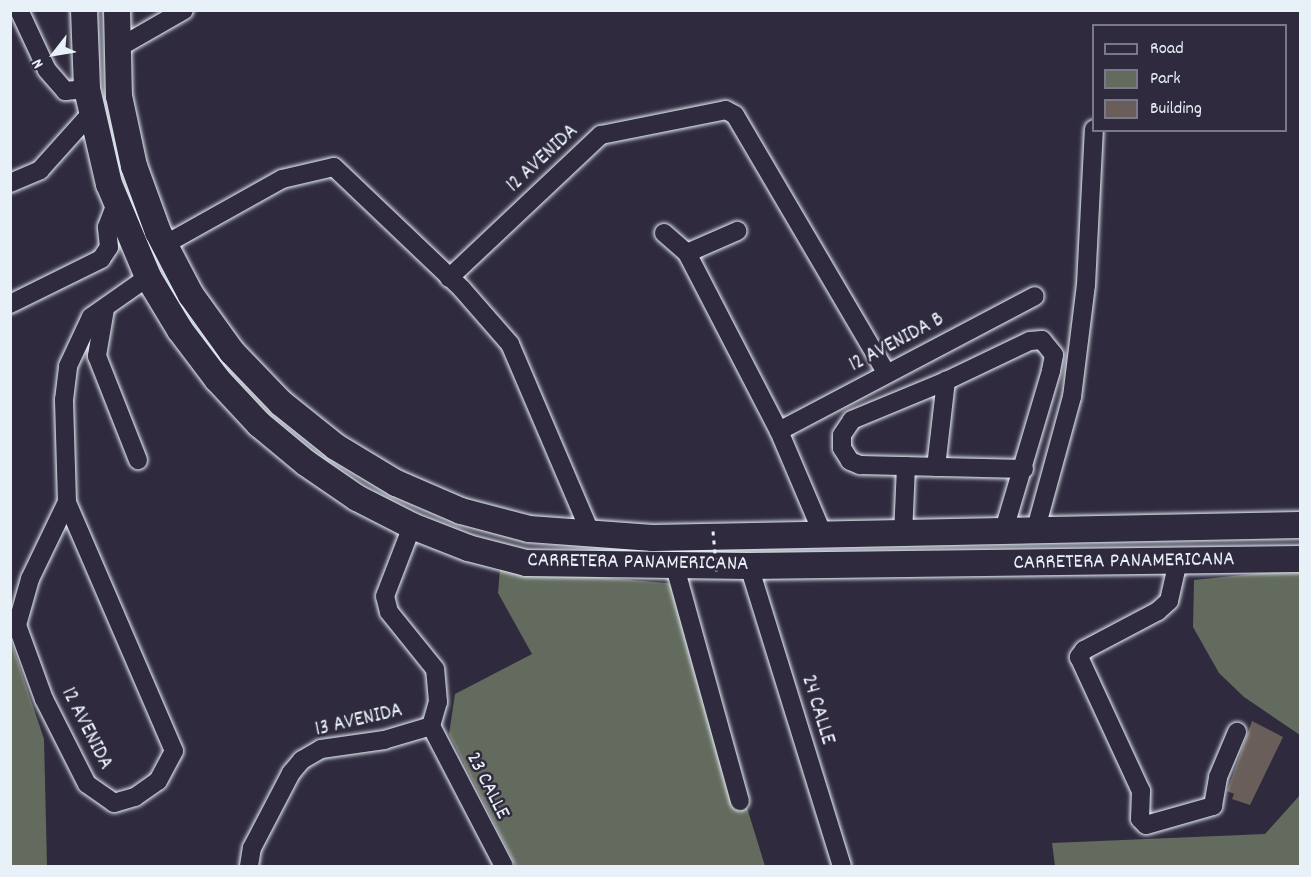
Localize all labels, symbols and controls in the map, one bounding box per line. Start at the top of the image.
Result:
north arrow [24,24,84,84]
legend [1092,24,1287,132]
text: Road [1150,37,1184,62]
text: N [26,54,50,73]
text: Park [1150,67,1181,92]
text: Building [1150,97,1202,122]
street label: 12 AVENIDA [502,119,584,199]
street label: 12 AVENIDA B [845,308,949,378]
street label: CARRETERA PANAMERICANA [1013,547,1235,577]
street label: CARRETERA PANAMERICANA [527,548,749,578]
street label: 24 CALLE [795,672,839,748]
street label: 12 AVENIDA [55,684,117,774]
street label: 13 AVENIDA [313,699,405,743]
street label: 23 CALLE [459,748,515,824]

